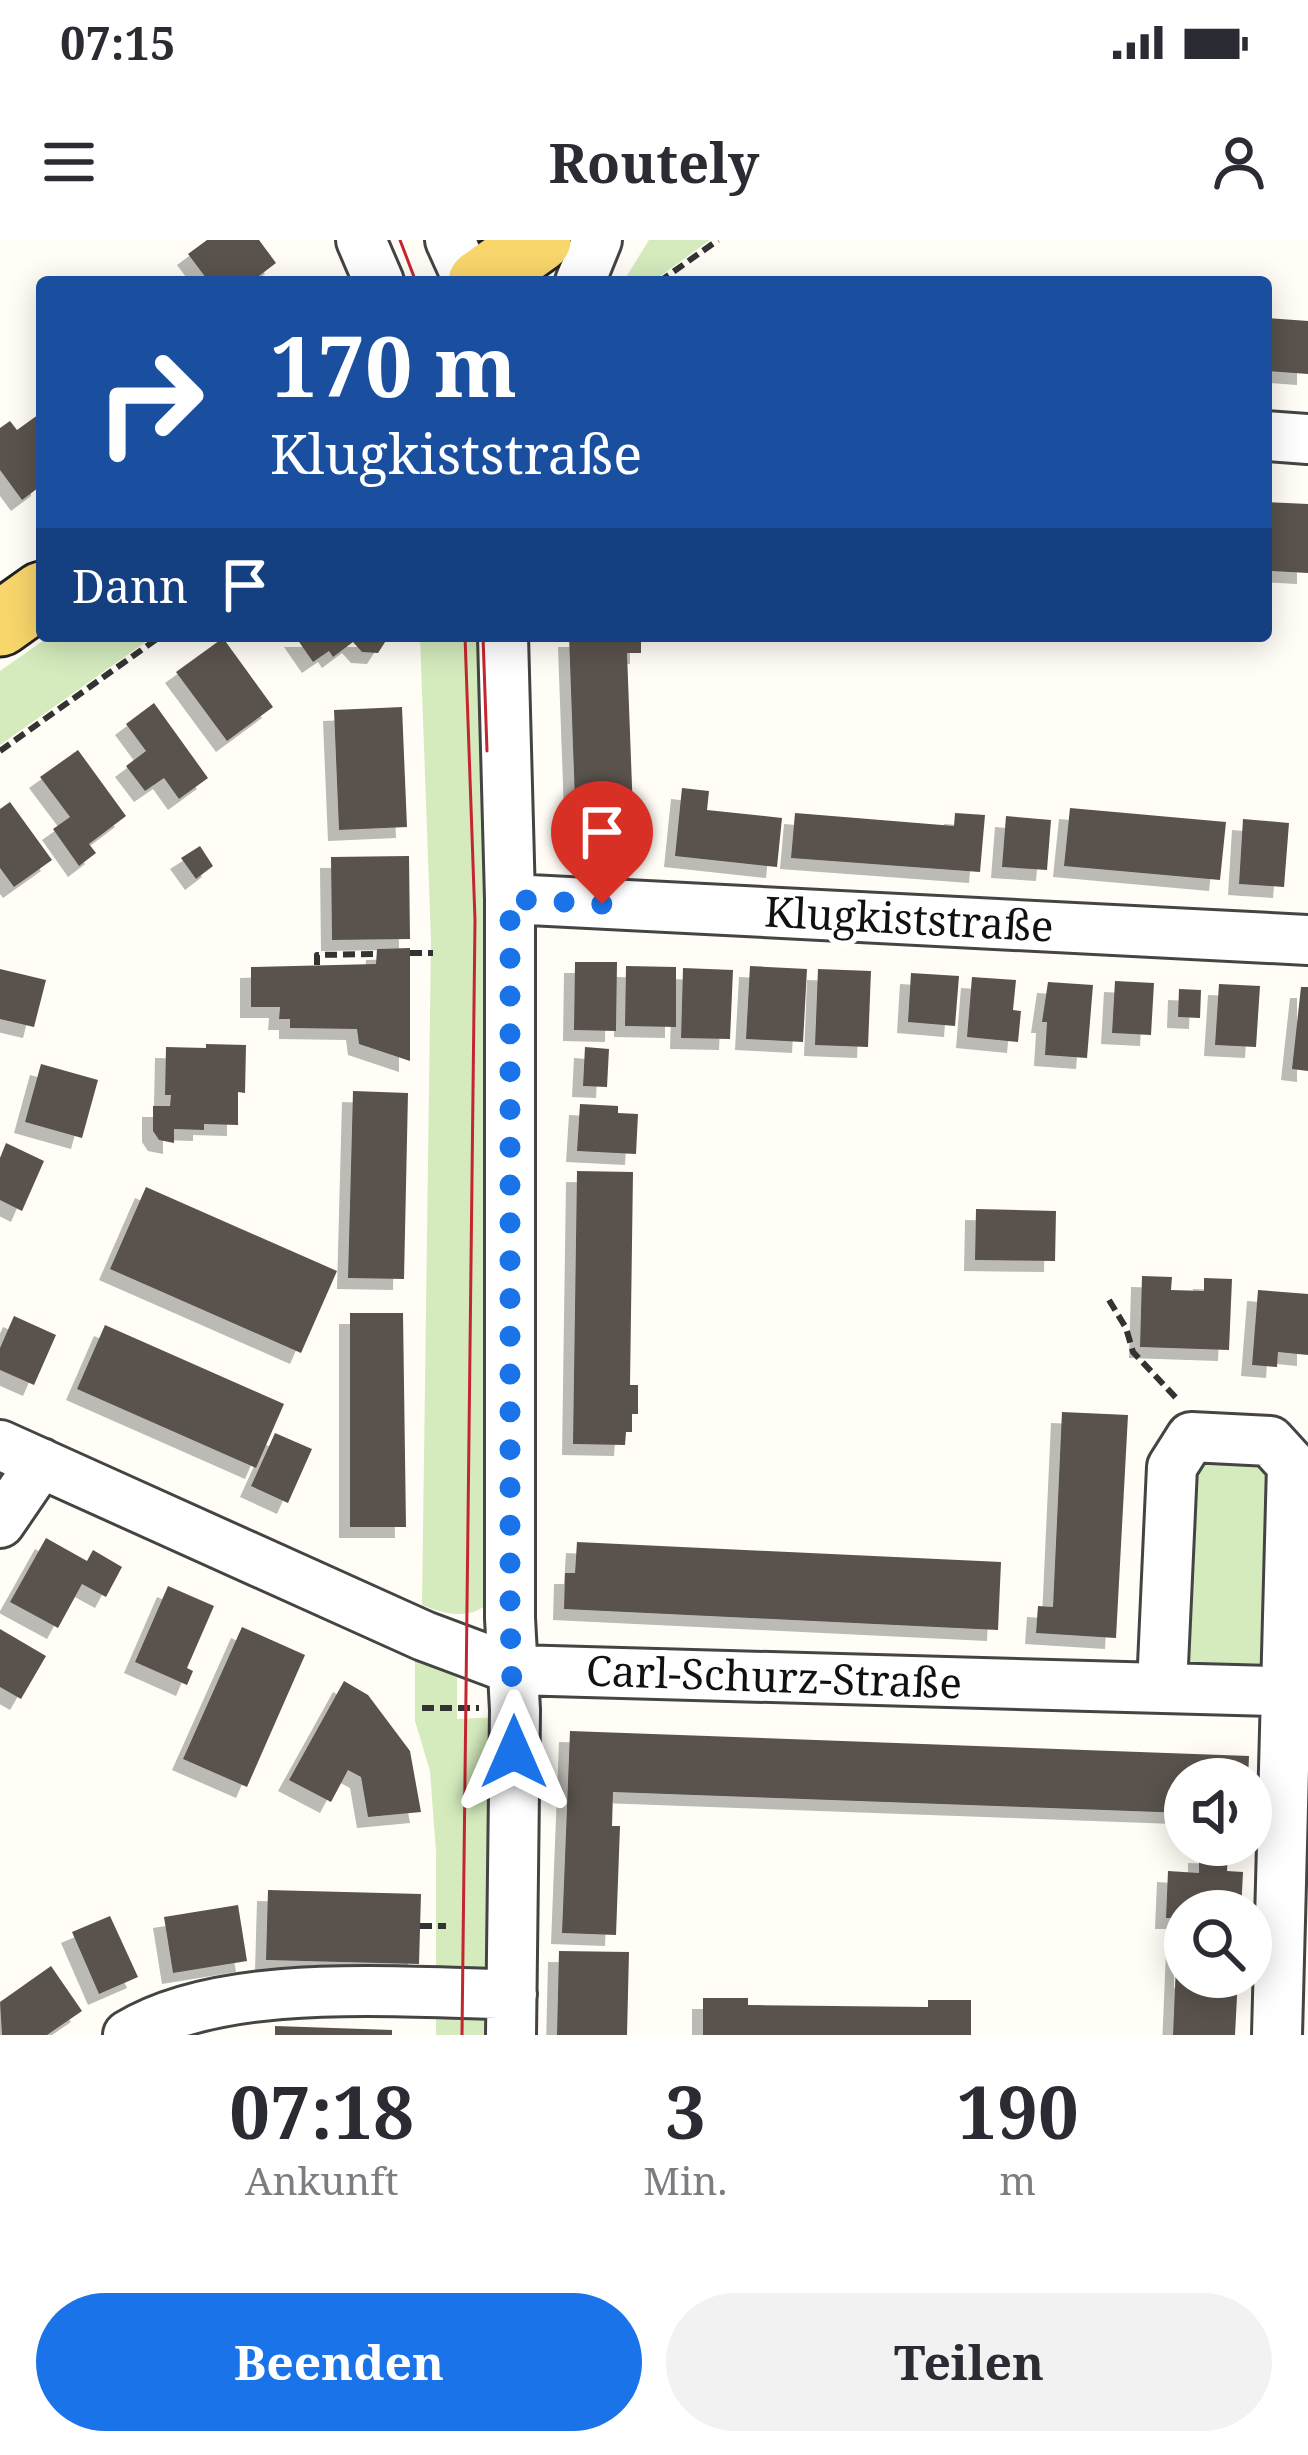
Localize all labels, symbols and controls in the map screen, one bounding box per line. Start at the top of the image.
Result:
text: 07:15 [60,12,175,73]
text: Routely [549,125,759,199]
icon: menu [36,129,102,195]
icon: person [1206,129,1272,195]
text: 170 m [270,307,517,422]
icon: right [72,324,228,480]
text: Klugkiststraße [270,416,642,490]
icon: arrive [212,552,278,618]
text: Dann [72,555,188,616]
pin [551,781,653,904]
icon: arrive [569,799,635,865]
street label: Klugkiststraße [763,881,1055,954]
street label: Carl-Schurz-Straße [585,1640,963,1711]
position arrow [451,1689,577,1815]
map controls [1164,1758,1272,1998]
button: sound [1164,1758,1272,1866]
button: search [1164,1890,1272,1998]
text: 07:18 [229,2062,414,2160]
text: 3 [665,2062,706,2160]
text: 190 [957,2062,1079,2160]
text: Ankunft [245,2153,398,2206]
text: Min. [643,2153,727,2206]
text: m [999,2153,1036,2206]
button: Beenden [36,2293,642,2431]
button: Teilen [666,2293,1272,2431]

